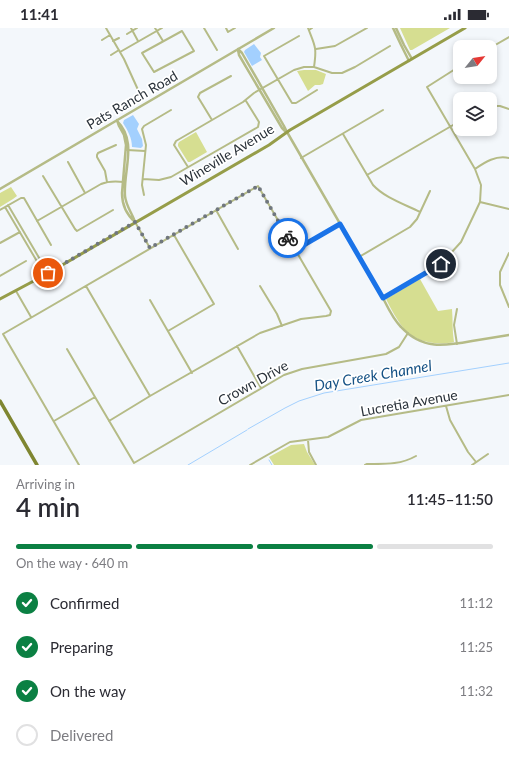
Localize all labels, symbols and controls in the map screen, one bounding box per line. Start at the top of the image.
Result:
text: 11:41 [20,5,59,23]
north arrow [453,40,497,84]
map controls [453,40,497,136]
street label: Pats Ranch Road [83,67,180,133]
button: layers [453,92,497,136]
street label: Wineville Avenue [177,120,277,189]
courier [268,218,308,258]
icon: bike [277,227,299,249]
pin [424,247,458,281]
icon: home [430,253,452,275]
pin [31,256,65,290]
icon: bag [37,262,59,284]
street label: Crown Drive [215,356,291,409]
water label: Day Creek Channel [313,356,434,394]
street label: Lucretia Avenue [359,386,459,419]
text: Arriving in [16,476,75,492]
text: 11:45–11:50 [407,490,493,508]
text: 4 min [16,491,80,523]
text: On the way · 640 m [16,555,128,571]
icon: check [16,592,38,614]
text: Confirmed [50,594,119,612]
text: 11:12 [460,595,493,611]
icon: check [16,636,38,658]
text: Preparing [50,638,113,656]
text: 11:25 [460,639,493,655]
icon: check [16,680,38,702]
text: On the way [50,682,126,700]
text: 11:32 [460,683,493,699]
text: Delivered [50,726,113,744]

